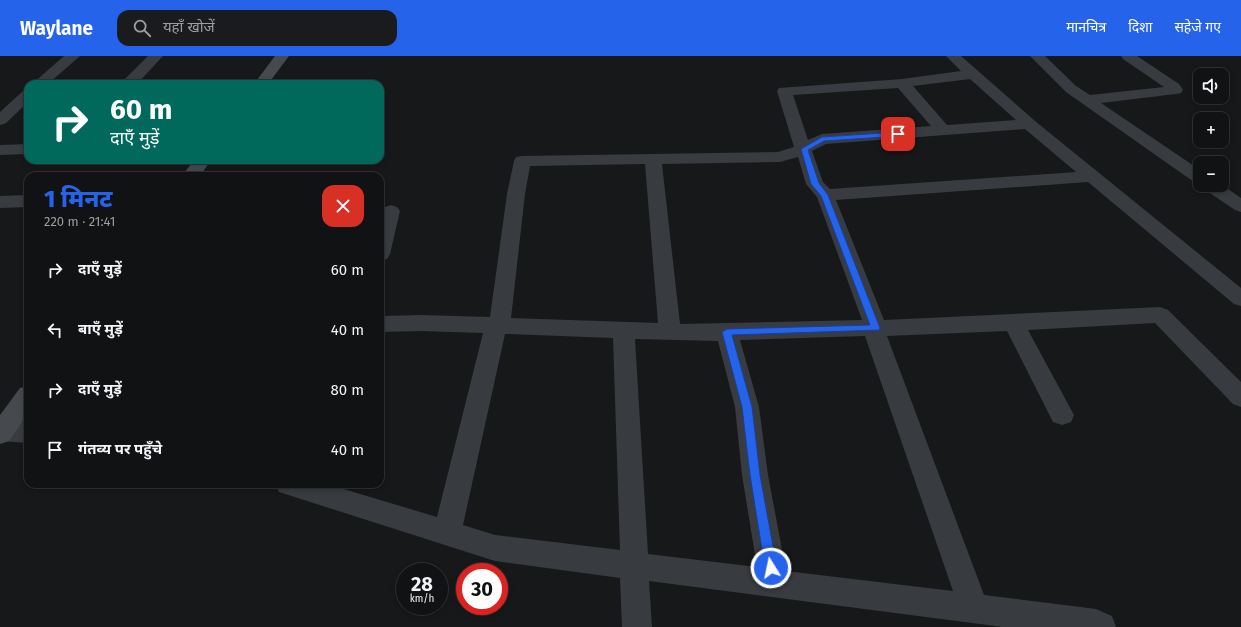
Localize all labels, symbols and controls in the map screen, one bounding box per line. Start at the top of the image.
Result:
search box [117,10,397,46]
text: Waylane [20,17,93,40]
icon: search [131,17,153,39]
text: यहाँ खोजें [163,18,215,36]
text: मानचित्र [1066,19,1106,36]
text: दिशा [1128,19,1152,36]
text: सहेजे गए [1174,19,1221,36]
map controls [1193,68,1229,192]
button: sound [1193,68,1229,104]
text: 60 m [110,93,172,126]
icon: right [44,96,96,148]
button: + [1193,112,1229,148]
pin [881,117,915,151]
icon: arrive [887,123,909,145]
text: दाएँ मुड़ें [110,127,159,149]
button: − [1193,156,1229,192]
text: 1 मिनट [44,185,113,213]
button: close [322,185,364,227]
text: 220 m · 21:41 [44,214,115,229]
icon: right [44,259,66,281]
text: दाएँ मुड़ें [78,260,122,278]
text: 60 m [331,261,364,279]
icon: left [44,319,66,341]
text: बाएँ मुड़ें [78,320,123,338]
text: 40 m [331,321,364,339]
icon: right [44,379,66,401]
text: दाएँ मुड़ें [78,380,122,398]
text: 80 m [331,381,364,399]
icon: arrive [44,439,66,461]
text: गंतव्य पर पहुँचे [78,440,162,458]
text: 40 m [331,441,364,459]
position arrow [750,547,792,589]
speed limit sign: 30 [456,563,508,615]
text: 28 [411,572,433,596]
text: km/h [410,593,434,605]

